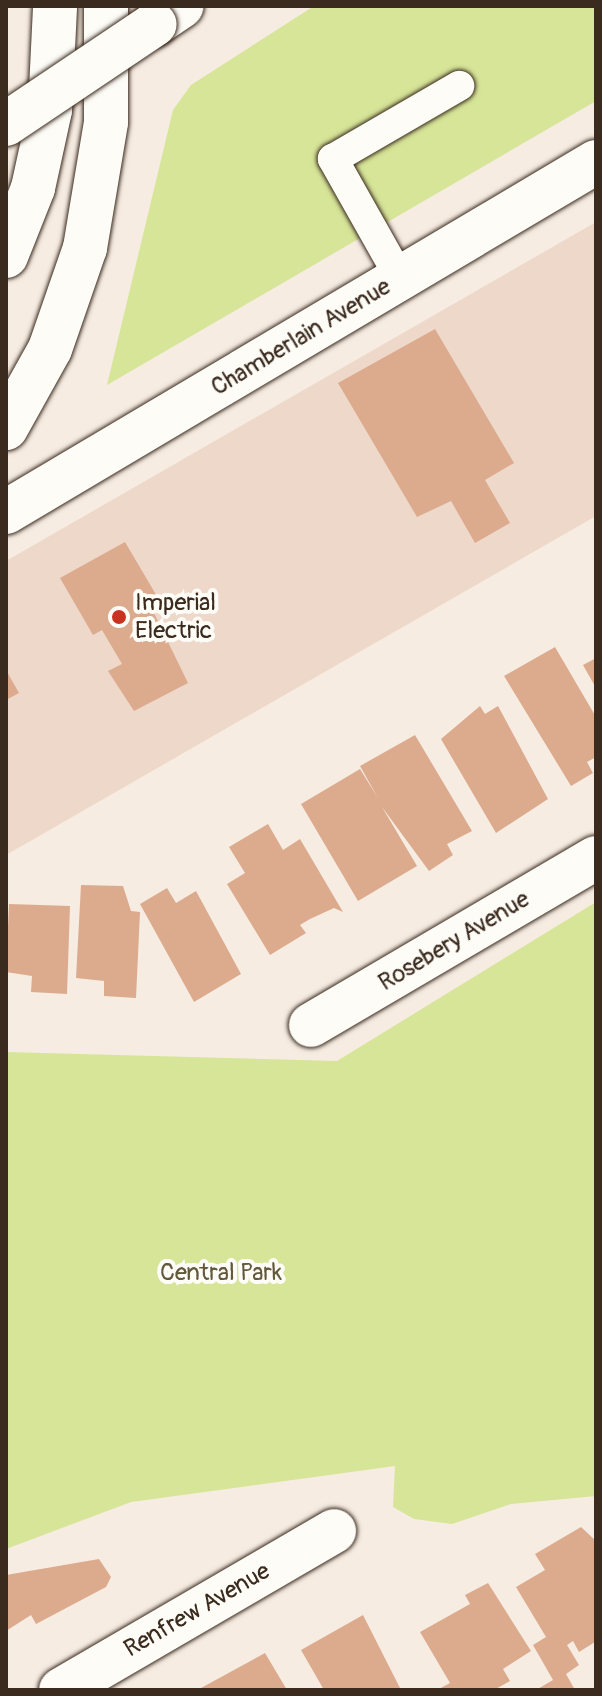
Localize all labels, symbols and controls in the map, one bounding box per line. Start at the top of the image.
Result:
street label: Chamberlain Avenue [206,272,396,402]
place label: Imperial Electric [135,589,216,645]
marker: Imperial Electric [110,608,128,626]
street label: Rosebery Avenue [373,885,535,997]
park label: Central Park [160,1259,282,1287]
street label: Renfrew Avenue [119,1557,275,1663]

